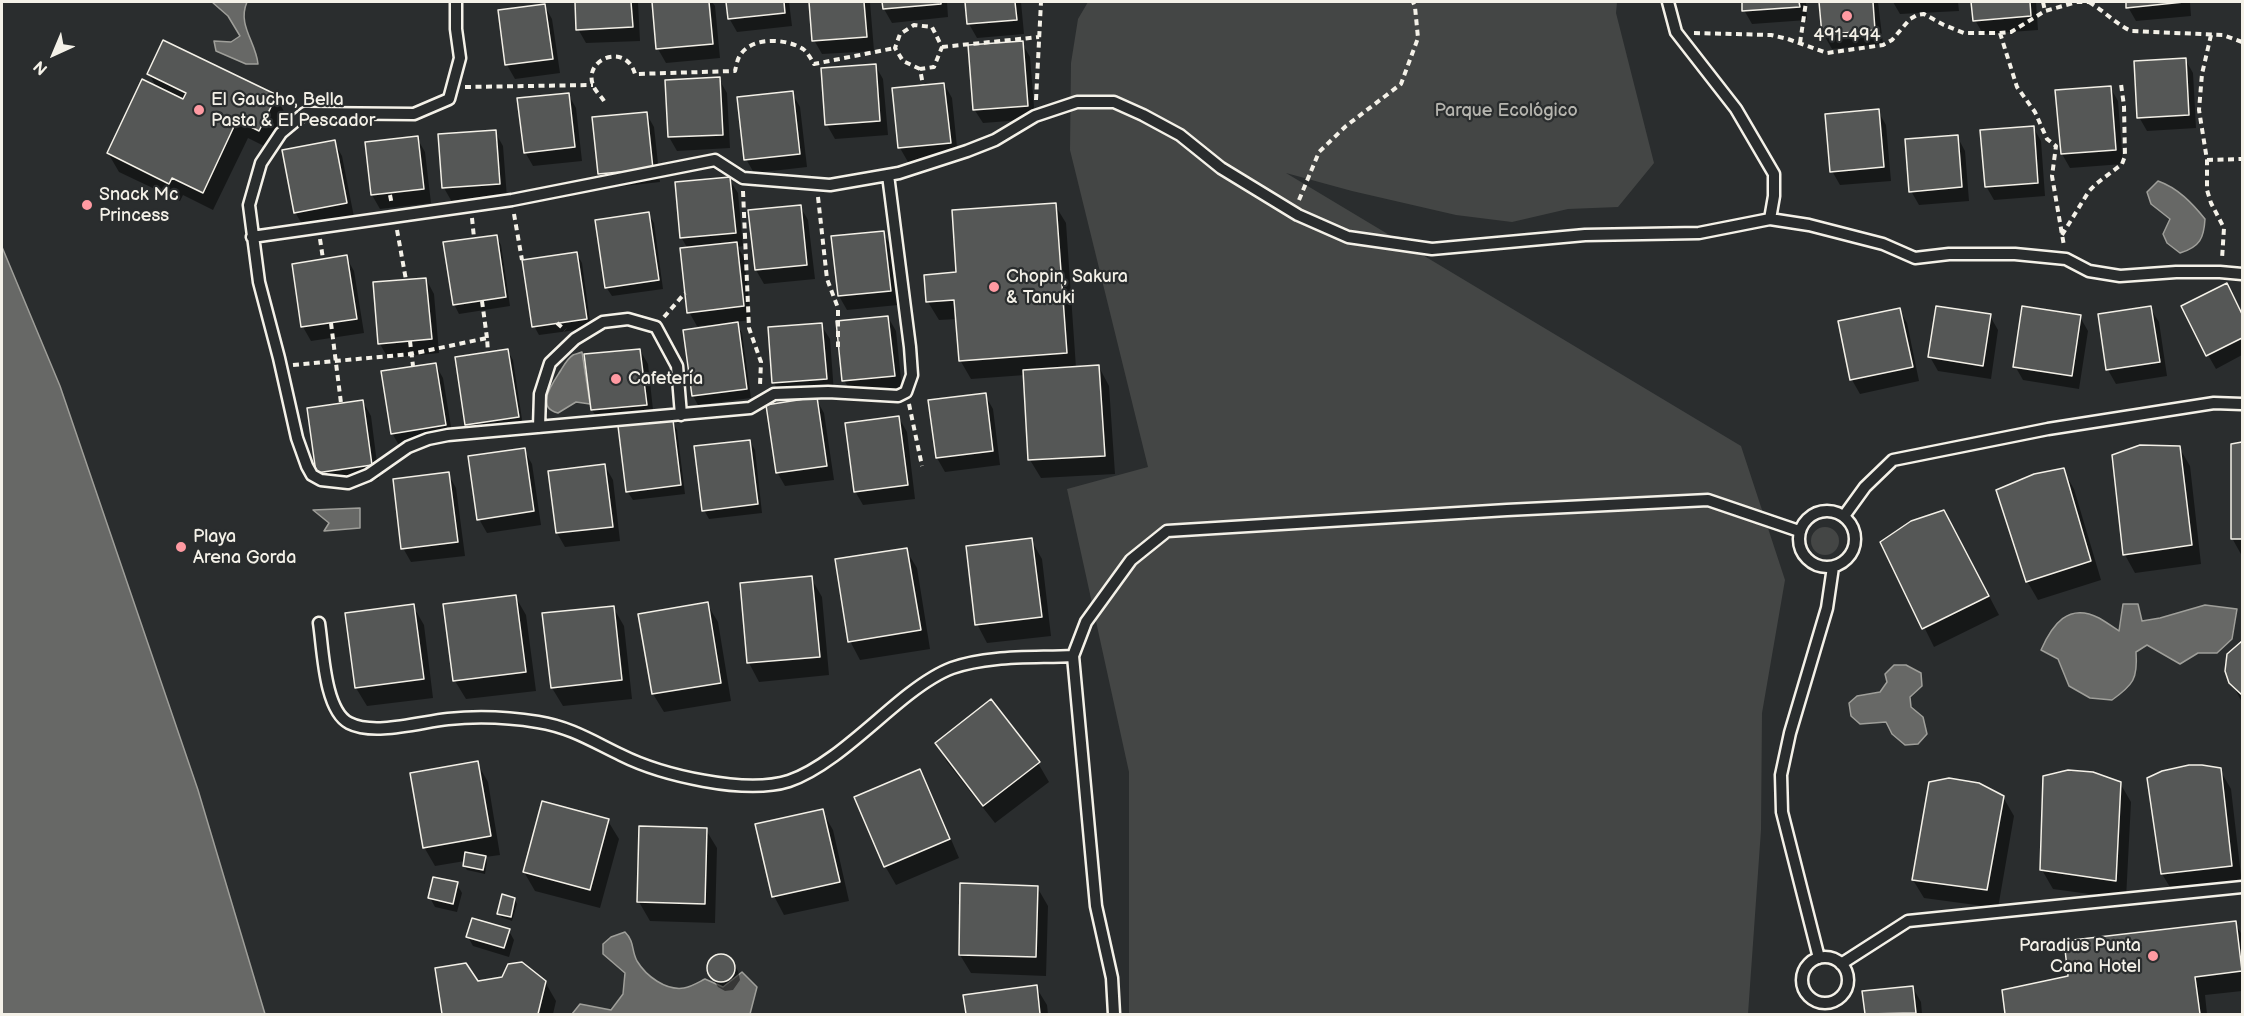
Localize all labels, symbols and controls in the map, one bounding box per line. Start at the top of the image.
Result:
marker: 491-494 [1840,9,1854,23]
north arrow [24,24,84,84]
place label: 491-494 [1813,25,1881,47]
text: N [30,56,52,78]
place label: El Gaucho, Bella Pasta & El Pescador [211,89,375,132]
park label: Parque Ecológico [1434,100,1578,122]
marker: El Gaucho, Bella Pasta & El Pescador [192,103,206,117]
place label: Snack Mc Princess [99,184,179,226]
marker: Snack Mc Princess [80,198,94,212]
place label: Chopin, Sakura & Tanuki [1006,266,1128,308]
marker: Chopin, Sakura & Tanuki [987,280,1001,294]
place label: Cafetería [628,368,703,390]
marker: Cafetería [609,372,623,386]
place label: Playa Arena Gorda [193,526,296,568]
marker: Playa Arena Gorda [174,540,188,554]
place label: Paradius Punta Cana Hotel [2019,935,2141,978]
marker: Paradius Punta Cana Hotel [2146,949,2160,963]

